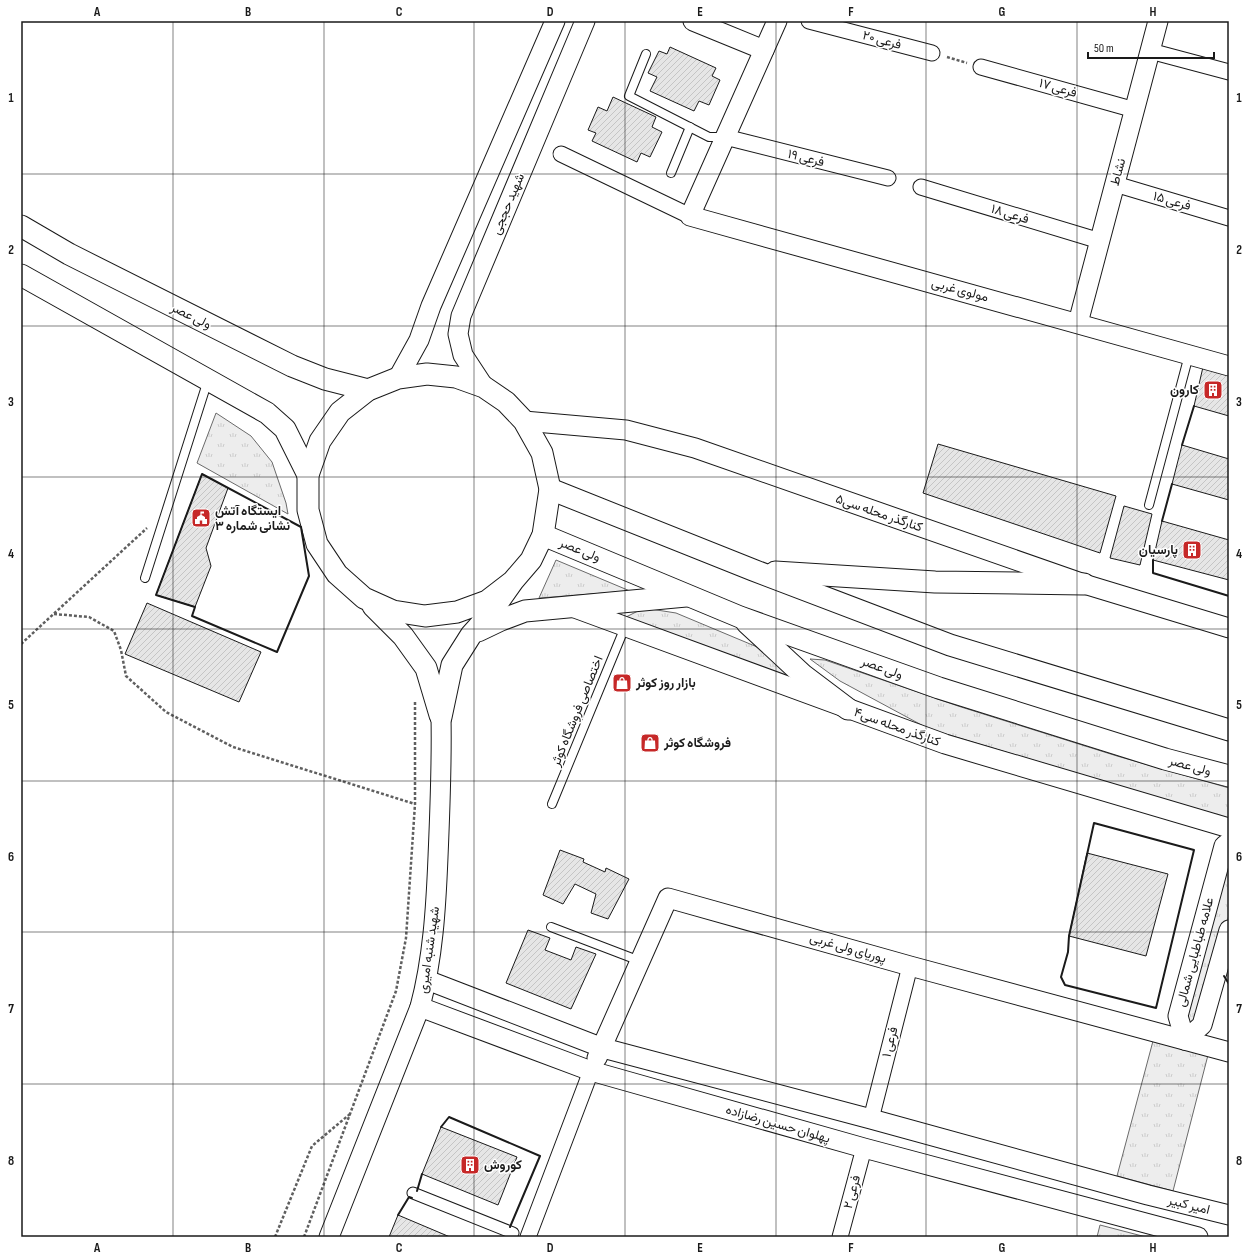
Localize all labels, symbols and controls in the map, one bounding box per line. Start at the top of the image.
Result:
text: A [93,4,101,20]
text: B [245,4,251,20]
text: C [396,4,403,20]
text: D [547,4,554,20]
text: E [697,4,703,20]
text: F [848,4,854,20]
text: G [999,4,1006,20]
text: H [1150,4,1157,20]
street label: فرعی ۲۰ [861,27,903,53]
scale bar [1088,34,1214,60]
text: 50 m [1094,41,1114,56]
street label: فرعی ۱۷ [1037,75,1079,101]
text: 1 [8,90,14,106]
text: 1 [1236,90,1242,106]
street label: فرعی ۱۹ [786,146,826,170]
street label: نشاط [1107,156,1129,187]
street label: شهید حججی [488,171,528,237]
street label: فرعی ۱۵ [1151,188,1193,214]
street label: فرعی ۱۸ [989,201,1031,227]
text: 2 [8,242,14,258]
text: 2 [1236,242,1242,258]
street label: مولوی غربی [930,275,990,305]
street label: ولی عصر [167,299,214,333]
building icon: کارون [1202,379,1224,401]
place label: کارون [1170,382,1199,398]
text: 3 [8,394,14,410]
text: 3 [1236,394,1242,410]
street label: کنارگذر محله سی۵ [833,491,925,535]
place label: ایستگاه آتش نشانی شماره ۳ [215,503,290,534]
public building icon: ایستگاه آتش نشانی شماره ۳ [190,507,212,529]
street label: ولی عصر [556,534,603,566]
building icon: پارسیان [1181,539,1203,561]
place label: پارسیان [1139,542,1178,559]
text: 4 [8,546,14,562]
text: 4 [1236,546,1242,562]
street label: اختصاصی فروشگاه کوثر [547,653,606,770]
street label: ولی عصر [858,653,905,683]
shop icon: بازار روز کوثر [611,672,633,694]
place label: بازار روز کوثر [635,675,696,691]
text: 5 [8,697,14,713]
text: 5 [1236,697,1242,713]
street label: کنارگذر محله سی۴ [852,704,943,750]
shop icon: فروشگاه کوثر [639,732,661,754]
place label: فروشگاه کوثر [663,735,731,751]
street label: ولی عصر [1166,752,1213,779]
text: 6 [8,849,14,865]
text: 6 [1236,849,1242,865]
street label: علامه طباطبایی شمالی [1173,895,1217,1009]
street label: شهید شنبه امیری [415,905,443,995]
street label: پوریای ولی غربی [808,929,888,968]
text: 7 [8,1001,14,1017]
text: 7 [1236,1001,1242,1017]
street label: فرعی ۱ [878,1025,902,1059]
street label: پهلوان حسین رضازاده [724,1101,832,1148]
text: 8 [8,1153,14,1169]
text: 8 [1236,1153,1242,1169]
building icon: کوروش [459,1154,481,1176]
place label: کوروش [484,1157,522,1173]
street label: فرعی ۲ [840,1173,864,1211]
street label: امیر کبیر [1165,1192,1212,1218]
text: A [93,1240,101,1256]
text: B [245,1240,251,1256]
text: C [396,1240,403,1256]
text: D [547,1240,554,1256]
text: E [697,1240,703,1256]
text: F [848,1240,854,1256]
text: G [999,1240,1006,1256]
text: H [1150,1240,1157,1256]

